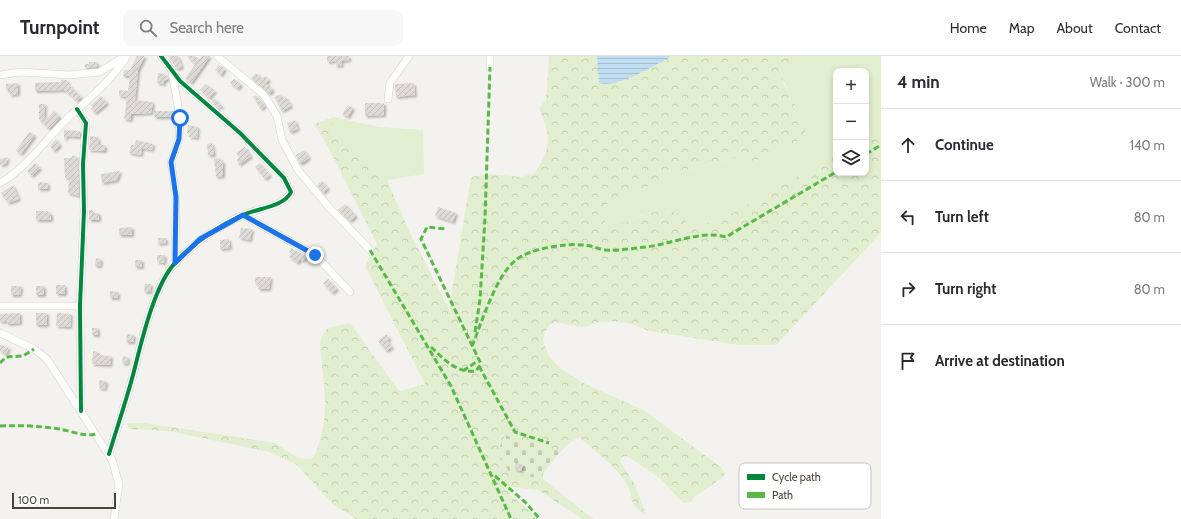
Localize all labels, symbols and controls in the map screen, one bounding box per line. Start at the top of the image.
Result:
search box [123,10,403,46]
text: Turnpoint [20,16,99,39]
icon: search [137,17,159,39]
text: Search here [169,19,244,37]
text: Home [950,19,987,37]
text: Map [1009,19,1034,37]
text: About [1056,19,1093,37]
text: Contact [1115,19,1161,37]
map controls [833,68,869,176]
button: + [833,68,869,104]
text: 4 min [897,72,940,92]
text: Walk · 300 m [1090,74,1165,90]
button: − [833,104,869,140]
route start [171,109,189,127]
icon: ahead [897,134,919,156]
text: Continue [935,136,994,154]
text: 140 m [1130,137,1165,153]
button: layers [833,140,869,176]
icon: left [897,206,919,228]
text: Turn left [935,208,989,226]
text: 80 m [1134,209,1165,225]
route end [306,246,324,264]
icon: right [897,278,919,300]
text: Turn right [935,280,996,298]
text: 80 m [1134,281,1165,297]
icon: arrive [897,350,919,372]
text: Arrive at destination [935,352,1065,370]
legend [739,463,871,509]
text: Cycle path [772,470,821,484]
text: Path [772,488,793,502]
scale bar [12,491,116,510]
text: 100 m [18,493,49,507]

